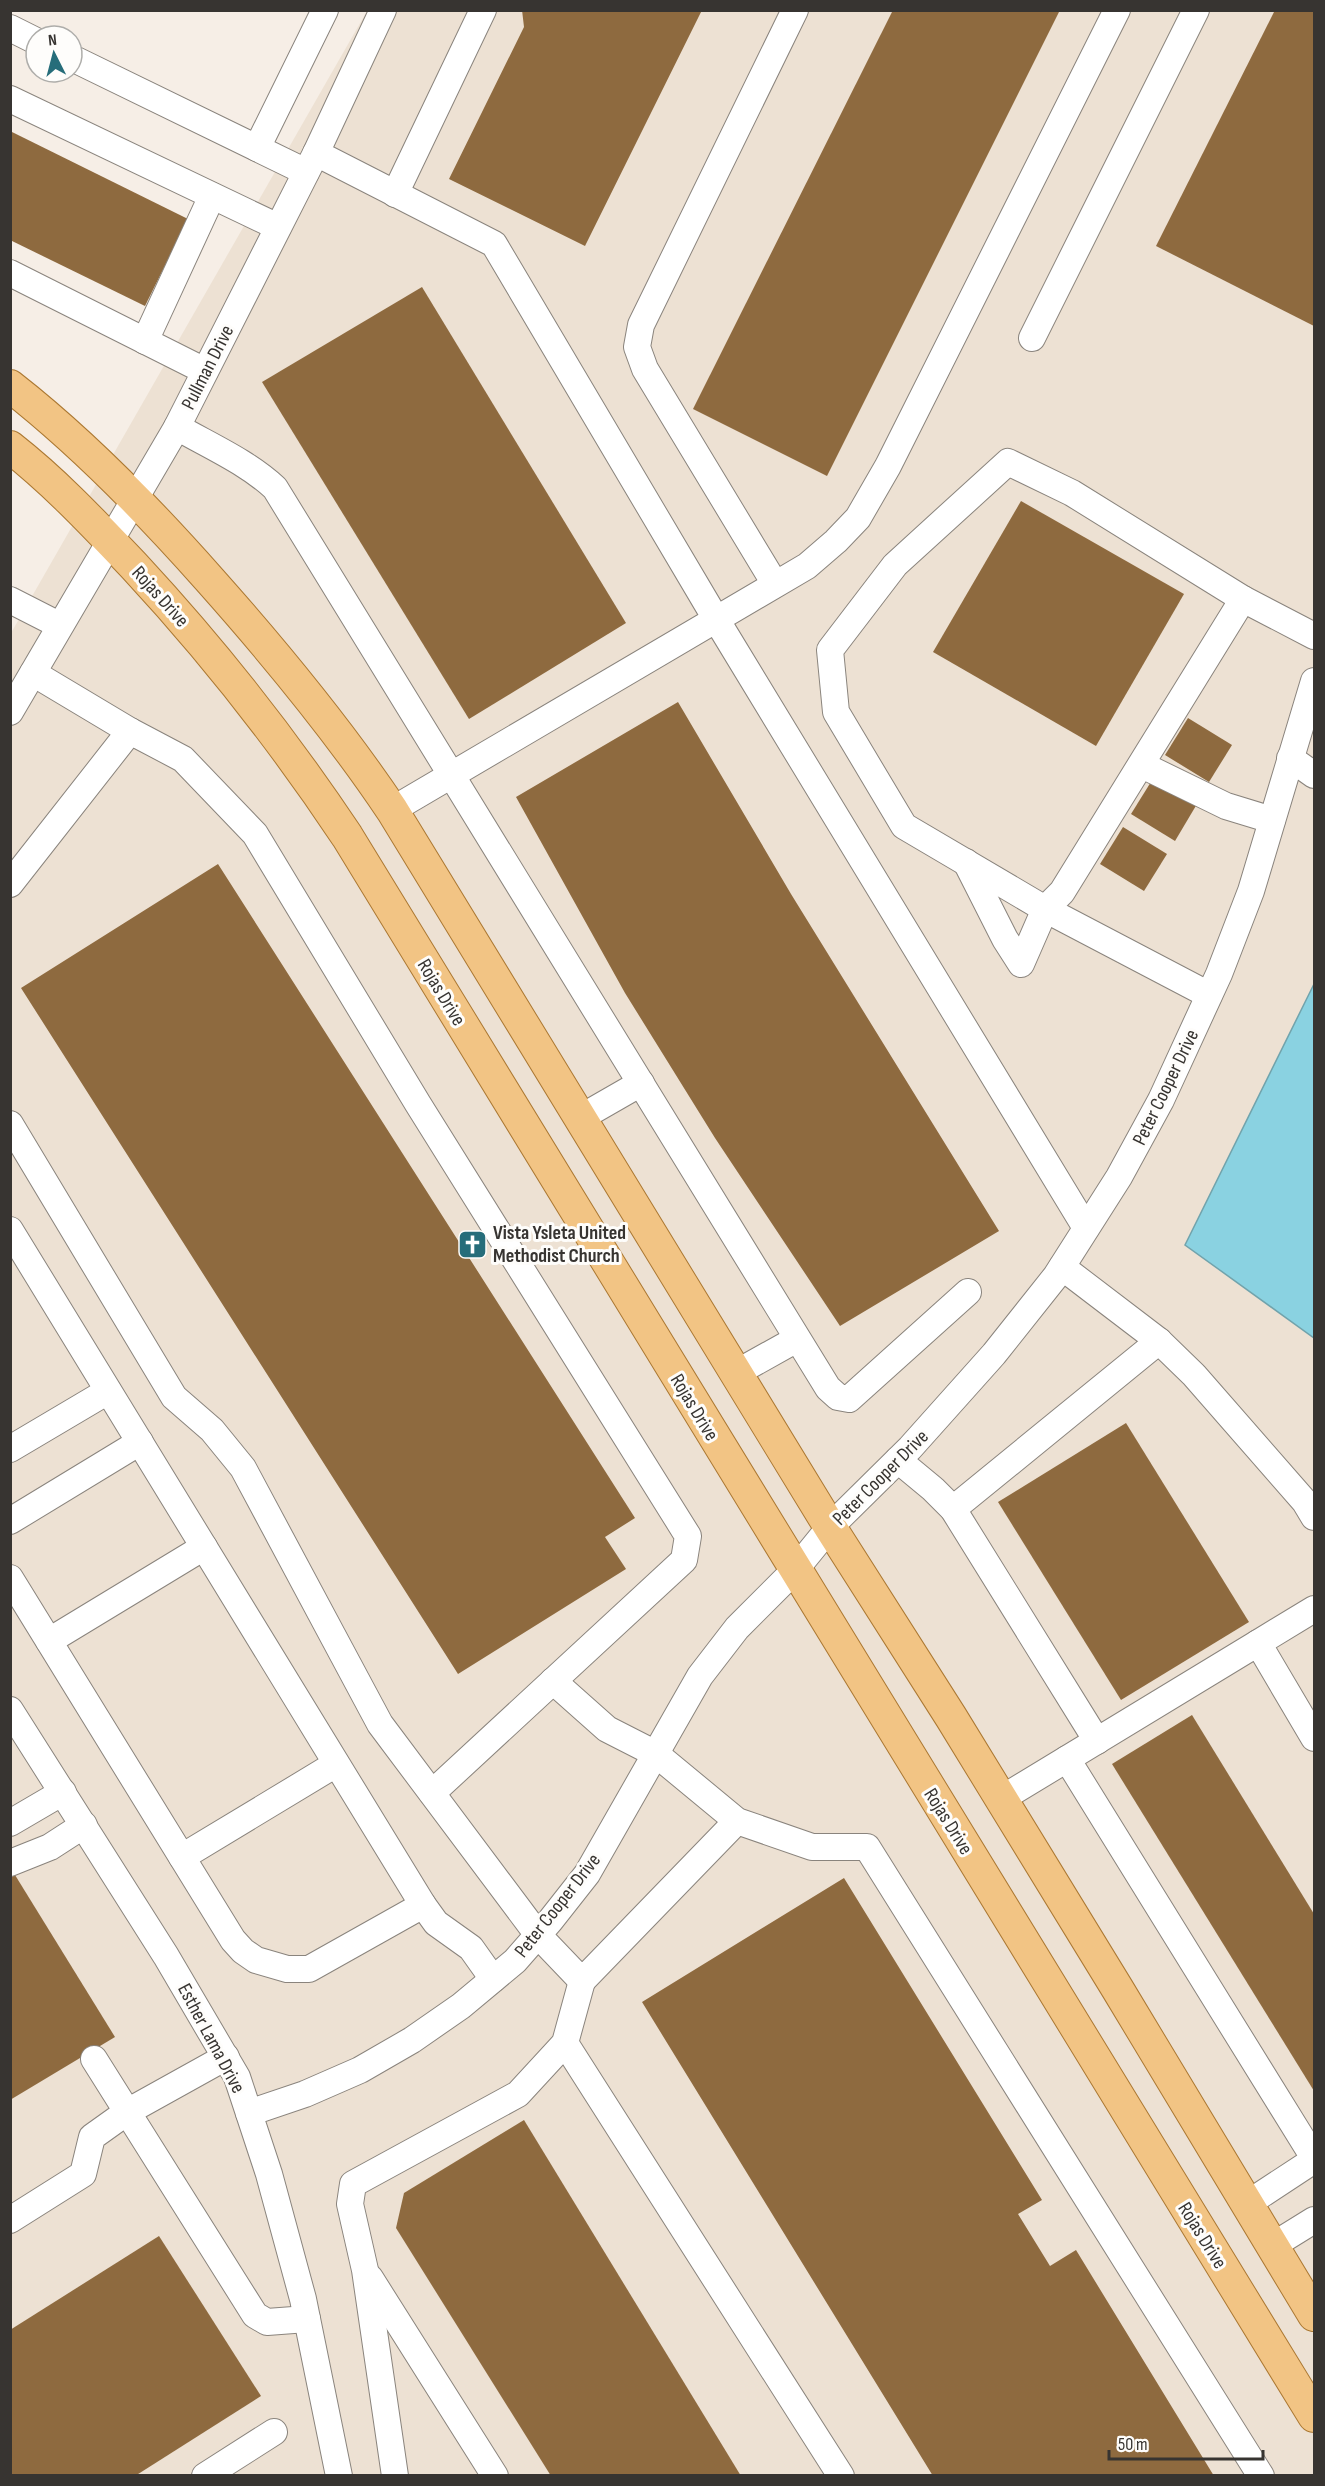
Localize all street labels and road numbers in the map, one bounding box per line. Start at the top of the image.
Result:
street label: Pullman Drive [176,321,239,414]
street label: Rojas Drive [127,561,194,632]
street label: Rojas Drive [412,955,470,1030]
street label: Peter Cooper Drive [1128,1026,1204,1149]
street label: Rojas Drive [665,1370,723,1445]
street label: Peter Cooper Drive [828,1425,934,1531]
street label: Rojas Drive [918,1784,978,1859]
street label: Peter Cooper Drive [510,1849,606,1962]
street label: Esther Lama Drive [172,1980,250,2097]
street label: Rojas Drive [1172,2198,1232,2273]

